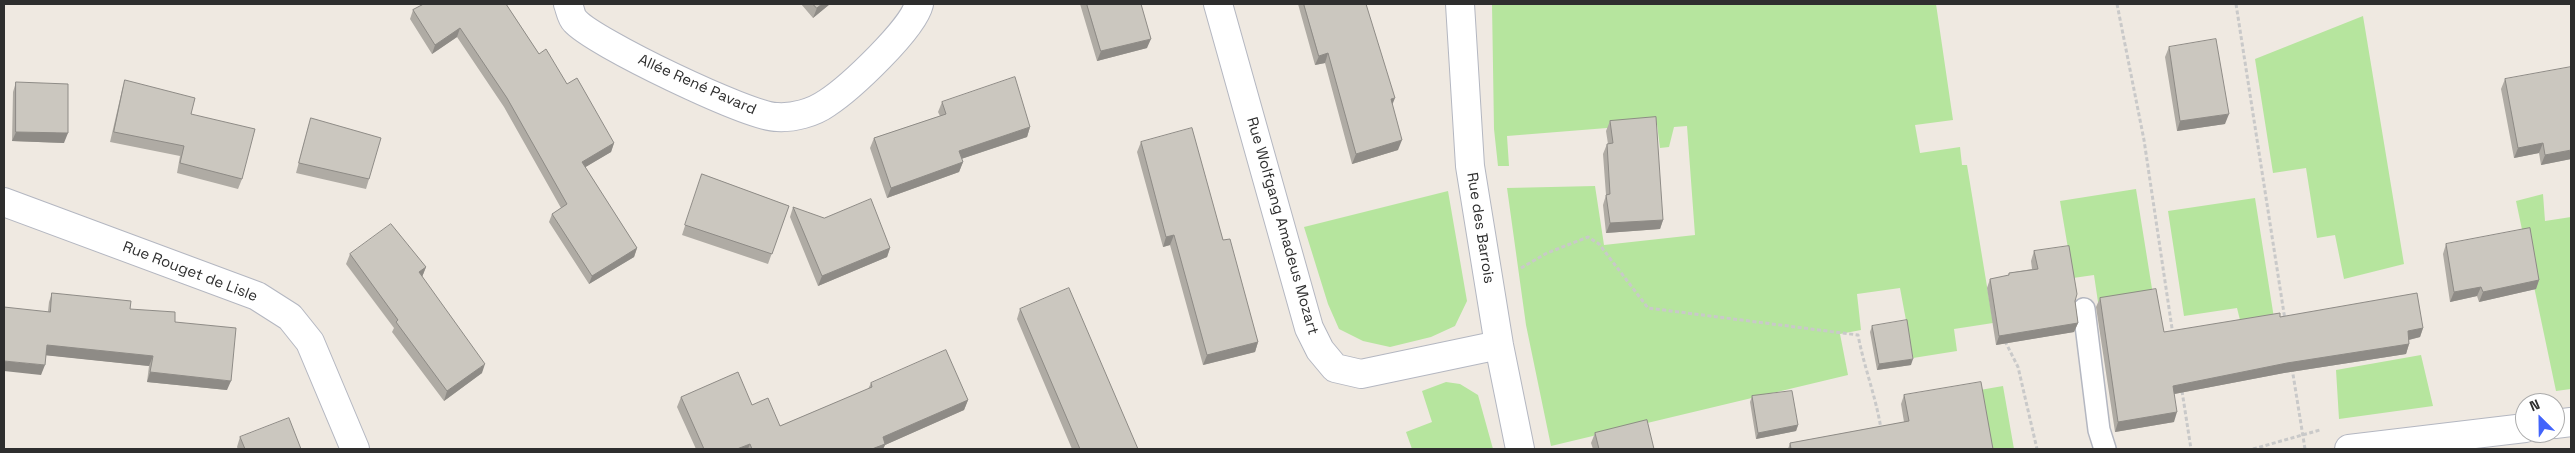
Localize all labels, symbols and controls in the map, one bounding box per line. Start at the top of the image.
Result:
street label: Allée René Pavard [635,51,759,119]
street label: Rue Wolfgang Amadeus Mozart [1242,115,1322,337]
street label: Rue des Barrois [1462,171,1498,285]
street label: Rue Rouget de Lisle [120,238,260,306]
north arrow [2515,393,2565,443]
text: N [2527,395,2542,415]

